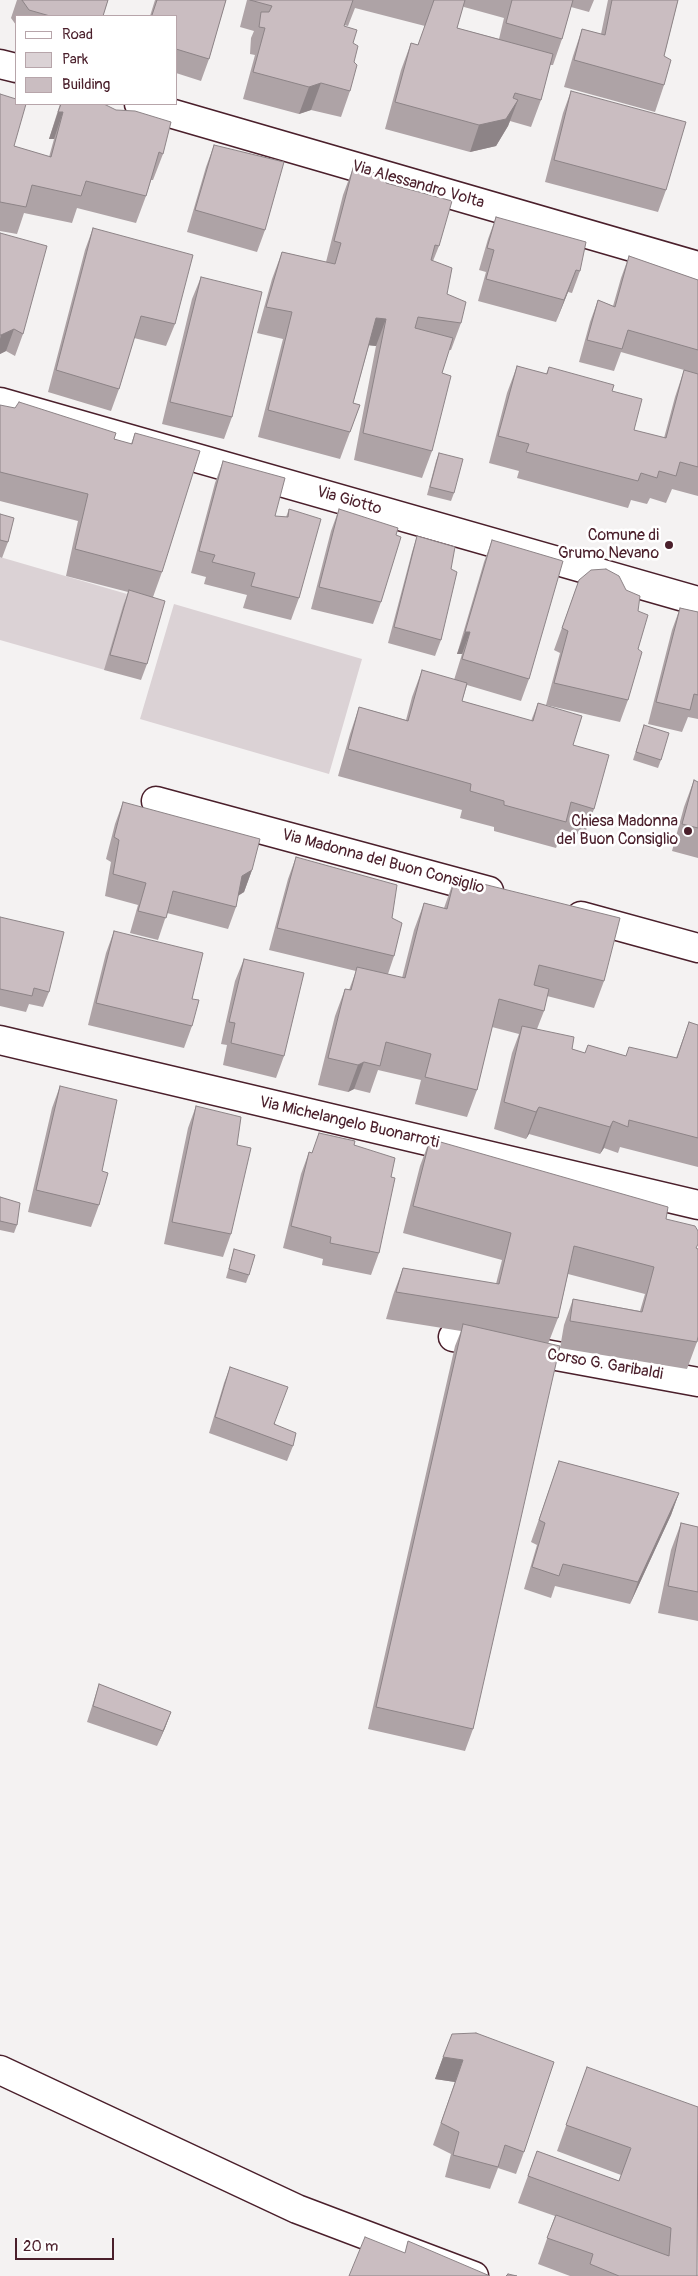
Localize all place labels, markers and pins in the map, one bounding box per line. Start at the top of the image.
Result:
place label: Comune di Grumo Nevano [558,526,659,564]
marker: Comune di Grumo Nevano [663,539,675,551]
place label: Chiesa Madonna del Buon Consiglio [556,812,678,850]
marker: Chiesa Madonna del Buon Consiglio [682,825,694,837]

